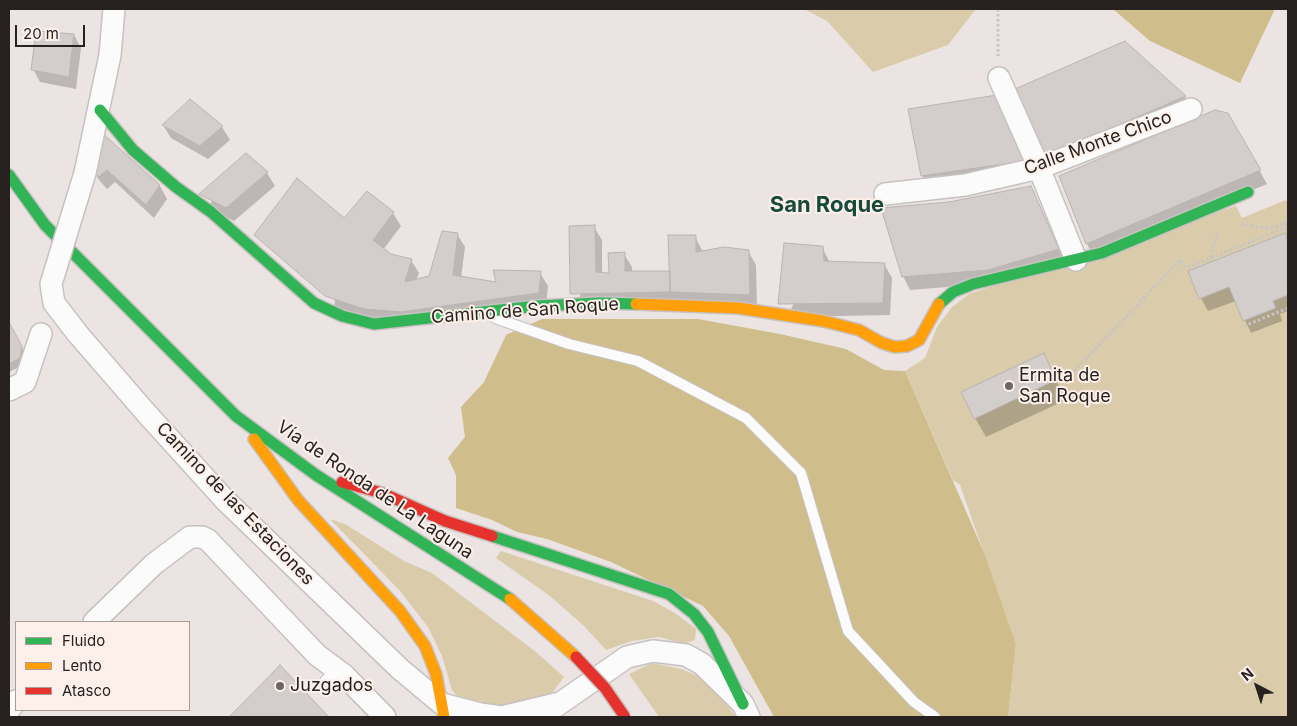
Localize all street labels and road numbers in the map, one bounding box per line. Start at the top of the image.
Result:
street label: Calle Monte Chico [1021,106,1175,180]
street label: Camino de San Roque [430,294,620,328]
street label: Vía de Ronda de La Laguna [273,416,477,564]
street label: Camino de las Estaciones [152,418,318,590]

